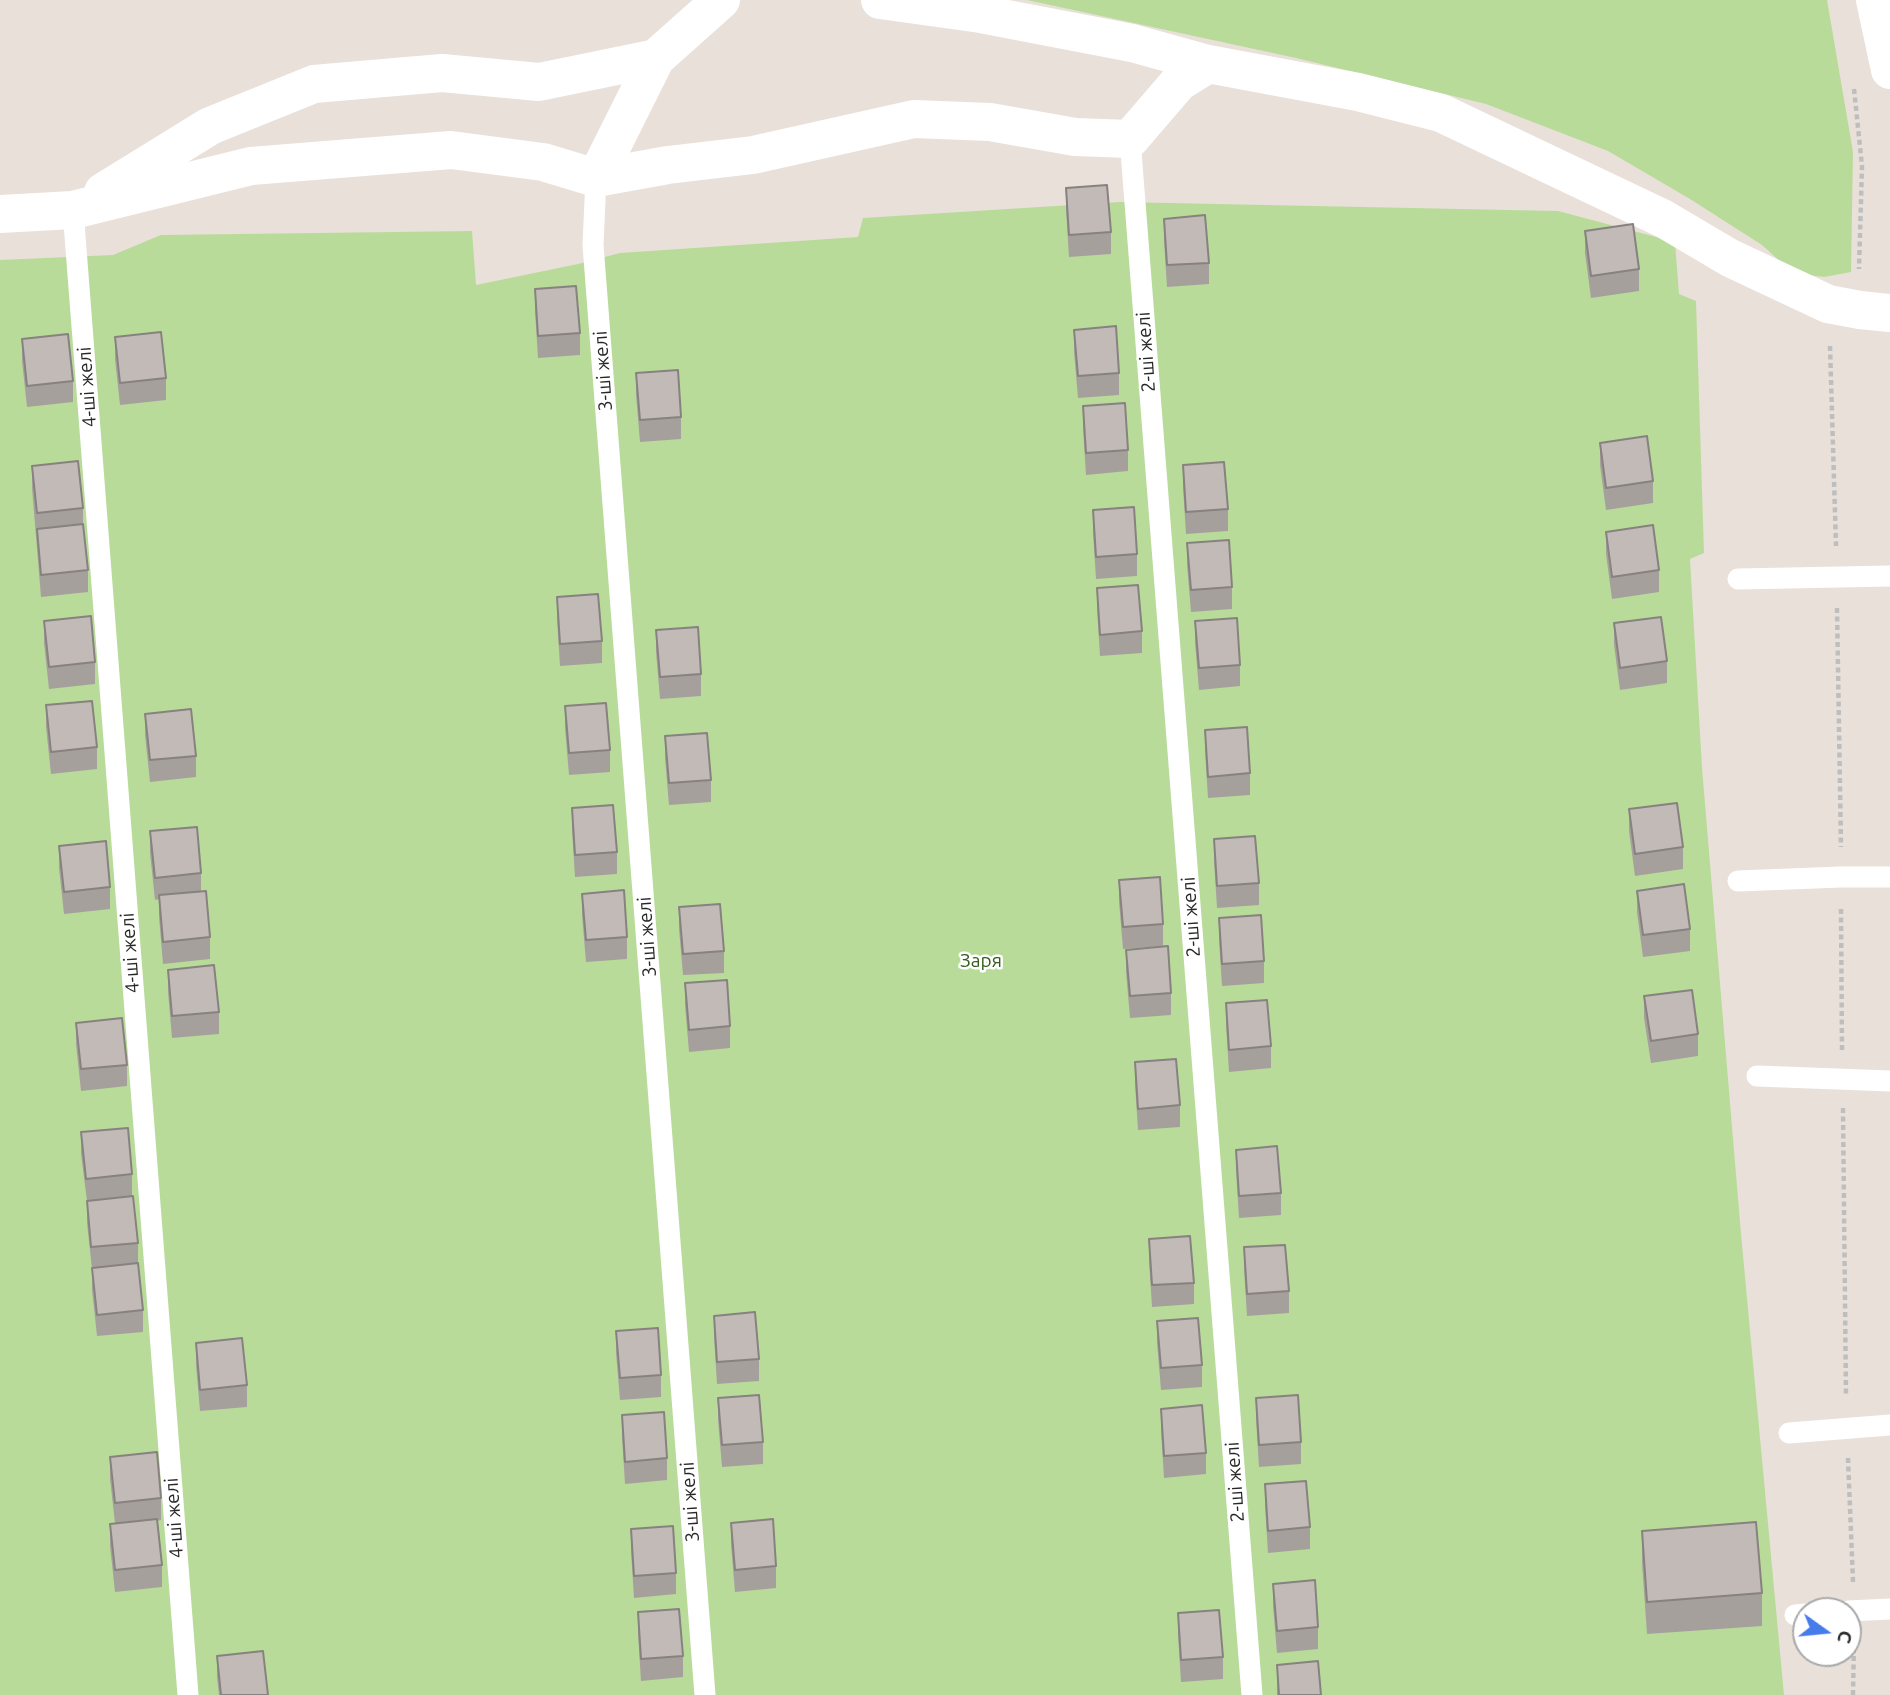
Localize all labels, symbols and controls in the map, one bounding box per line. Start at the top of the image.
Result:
street label: 2-ші желі [1132,311,1160,393]
street label: 3-ші желі [589,330,617,412]
street label: 4-ші желі [73,346,101,428]
street label: 2-ші желі [1177,876,1205,958]
street label: 3-ші желі [633,896,661,978]
street label: 4-ші желі [116,912,144,994]
park label: Заря [960,950,1002,972]
street label: 2-ші желі [1221,1441,1249,1523]
street label: 3-ші желі [676,1461,704,1543]
street label: 4-ші желі [160,1477,188,1559]
north arrow [1792,1597,1862,1667]
text: С [1833,1628,1858,1646]

